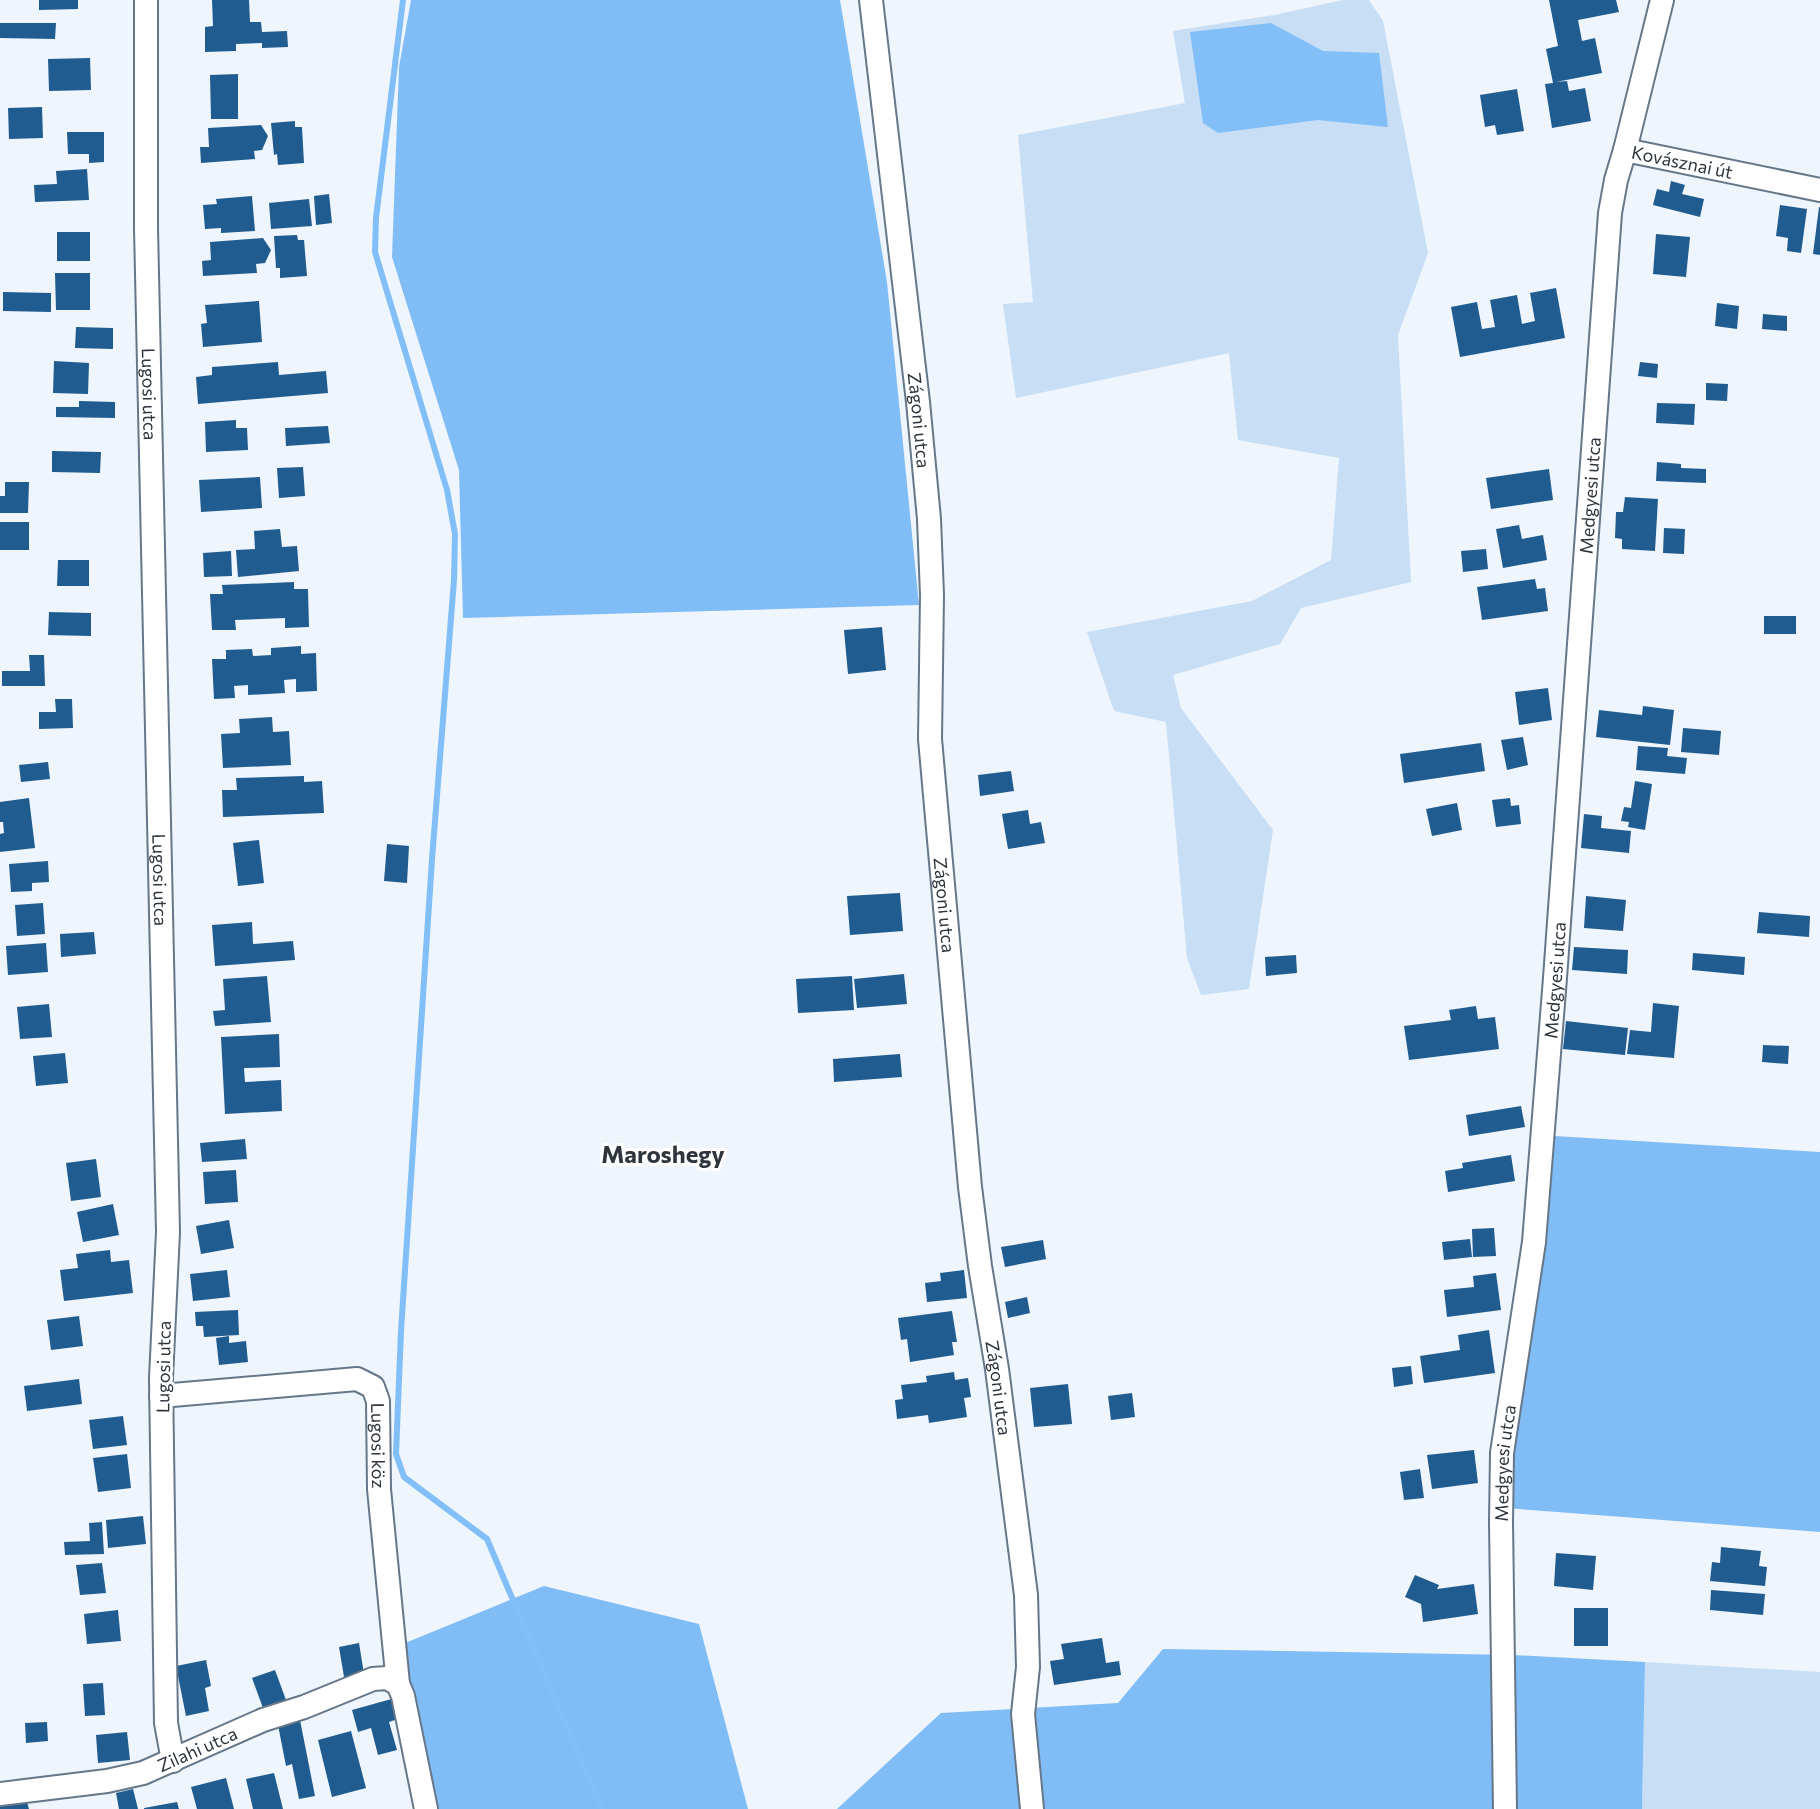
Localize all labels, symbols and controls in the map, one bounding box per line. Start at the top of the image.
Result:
street label: Kovásznai út [1630,141,1735,183]
street label: Lugosi utca [138,347,162,440]
street label: Zágoni utca [904,371,935,469]
street label: Medgyesi utca [1575,436,1605,555]
street label: Lugosi utca [148,833,172,926]
street label: Zágoni utca [930,856,960,954]
street label: Medgyesi utca [1539,921,1570,1040]
district label: Maroshegy [601,1139,725,1168]
street label: Lugosi utca [151,1321,175,1413]
street label: Zágoni utca [981,1339,1016,1437]
street label: Lugosi köz [367,1402,390,1489]
street label: Medgyesi utca [1490,1403,1520,1522]
street label: Zilahi utca [154,1722,241,1776]

